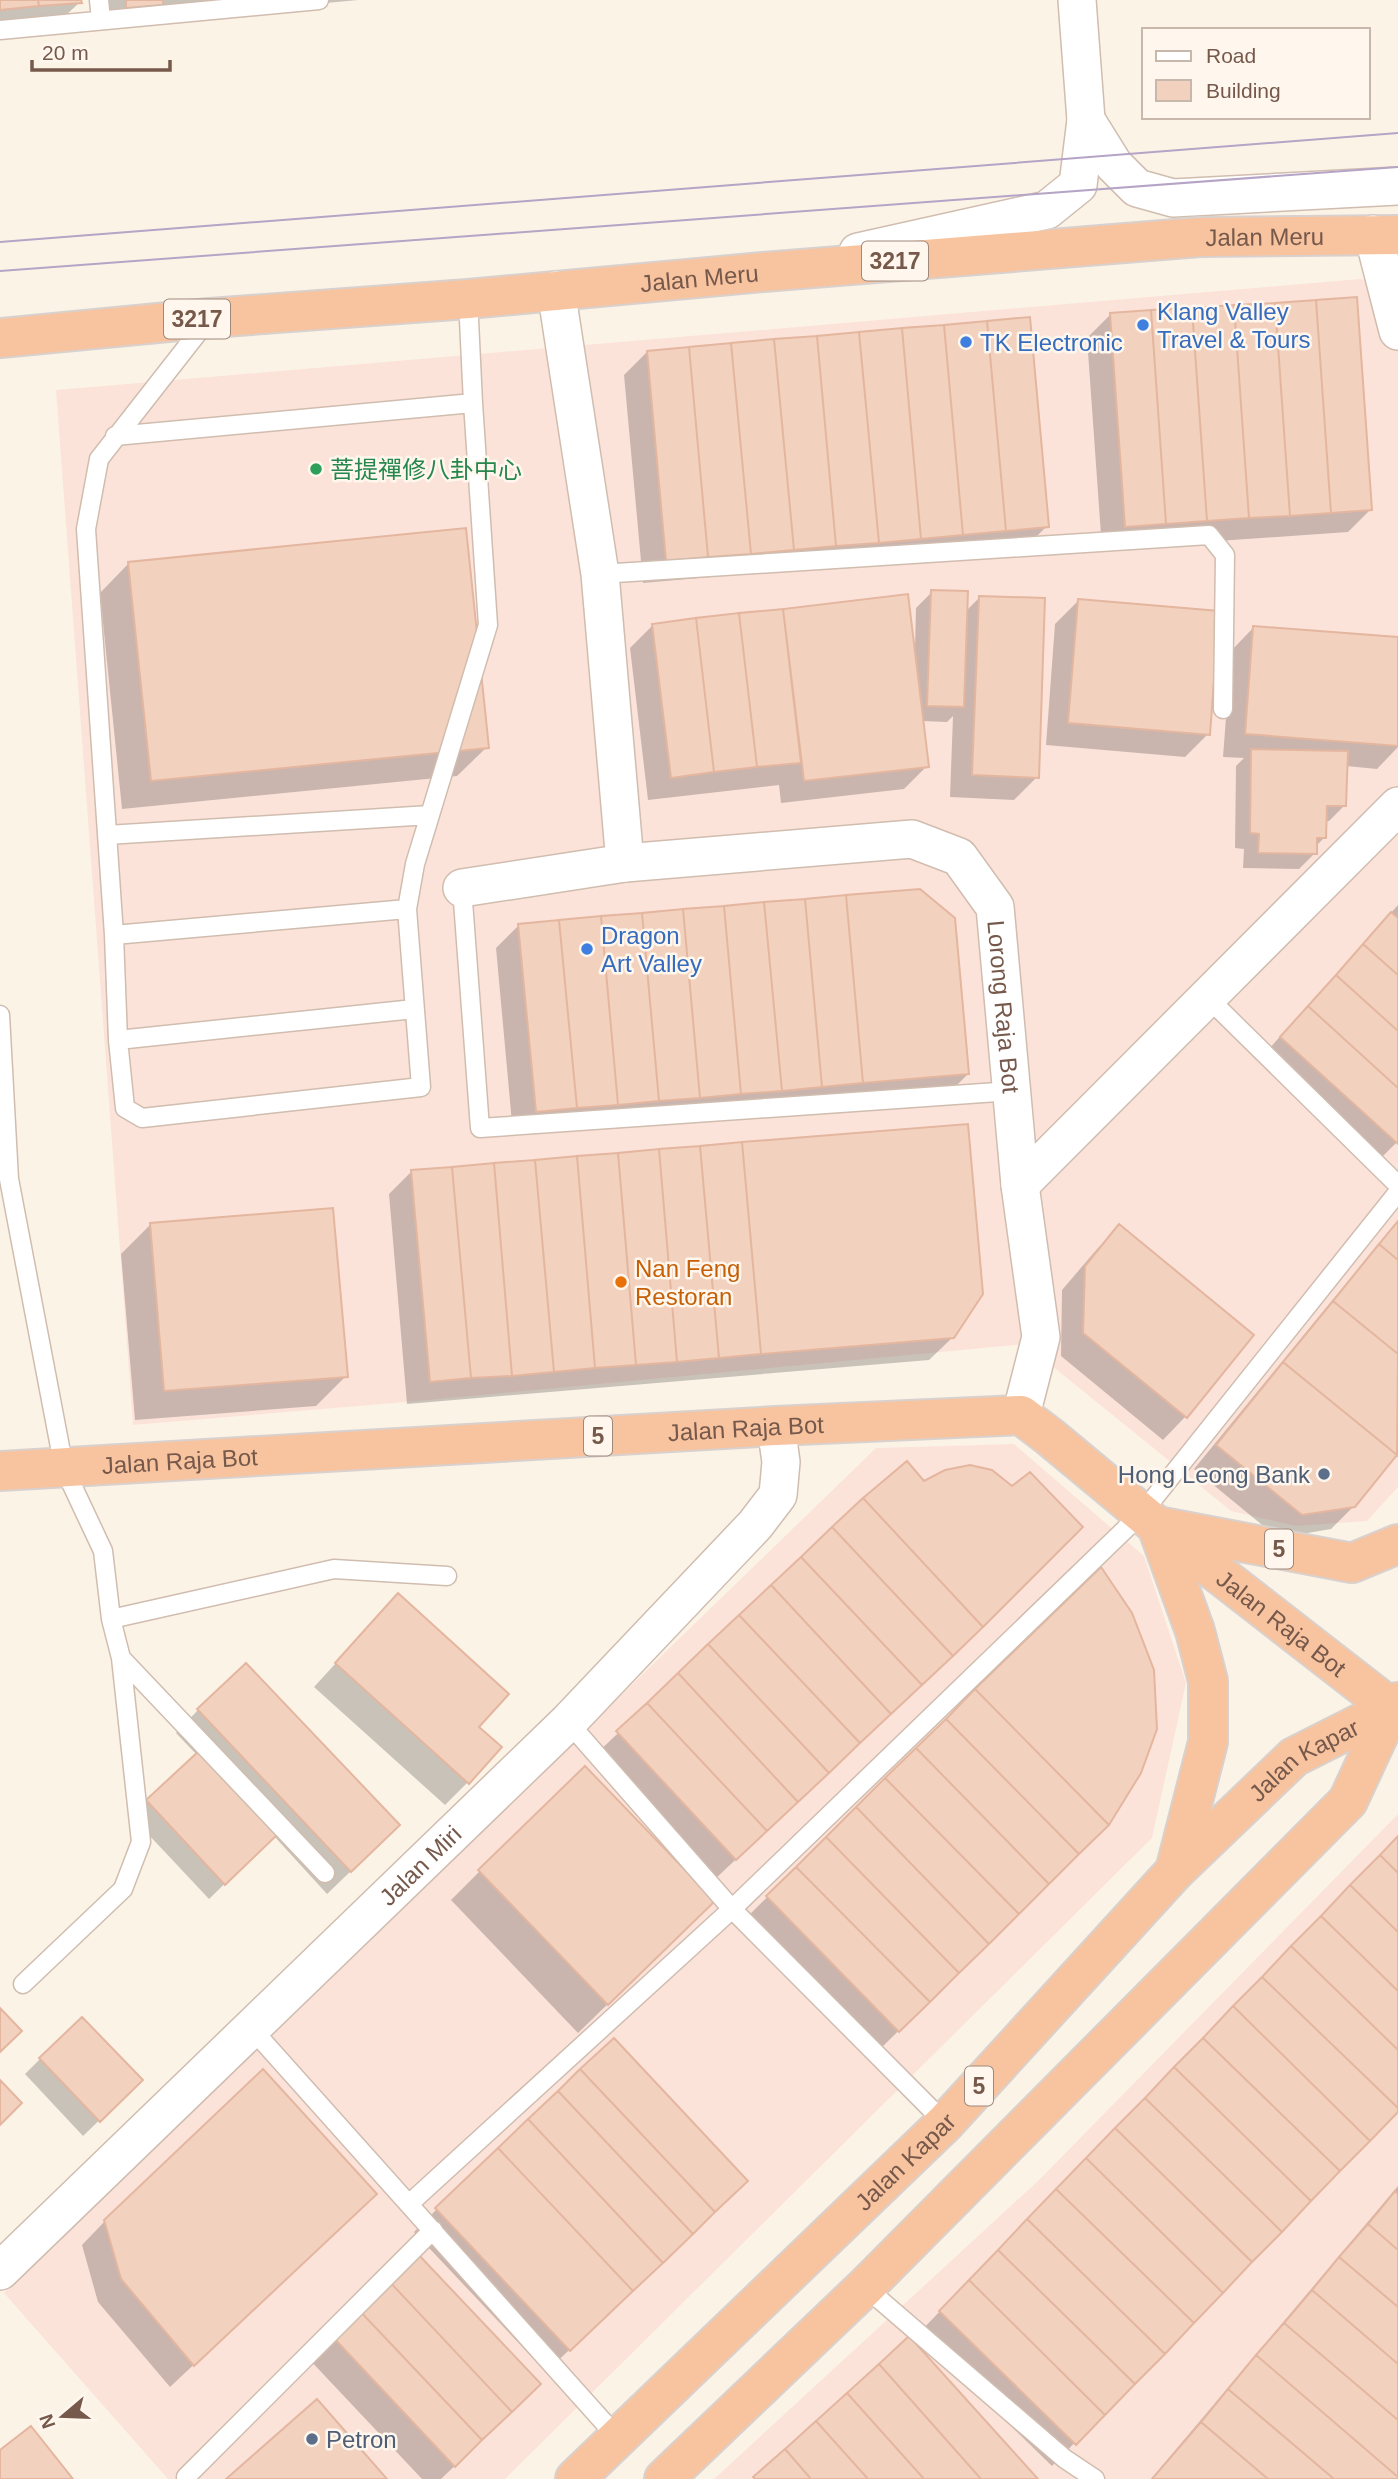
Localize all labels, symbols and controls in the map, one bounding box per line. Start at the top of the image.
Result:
scale bar [32,28,170,72]
legend [1142,28,1370,119]
text: 20 m [42,41,89,64]
text: Road [1206,44,1256,67]
text: Building [1206,79,1281,102]
street label: Jalan Meru [1205,222,1324,250]
road number: 3217 [862,242,928,280]
street label: Jalan Meru [639,259,760,297]
place label: Klang Valley Travel & Tours [1157,298,1310,353]
road number: 3217 [164,300,230,338]
marker: Klang Valley Travel & Tours [1135,317,1151,333]
place label: TK Electronic [980,329,1123,356]
marker: TK Electronic [958,334,974,350]
place label: 菩提禪修八卦中心 [330,456,522,483]
marker: 菩提禪修八卦中心 [308,461,324,477]
street label: Lorong Raja Bot [983,919,1025,1095]
place label: Dragon Art Valley [601,922,702,977]
marker: Dragon Art Valley [579,941,595,957]
place label: Nan Feng Restoran [635,1255,740,1310]
marker: Nan Feng Restoran [613,1274,629,1290]
street label: Jalan Raja Bot [667,1410,825,1446]
road number: 5 [584,1416,612,1456]
street label: Jalan Raja Bot [101,1443,259,1479]
place label: Hong Leong Bank [1118,1461,1311,1488]
marker: Hong Leong Bank [1316,1466,1332,1482]
road number: 5 [1265,1530,1293,1568]
street label: Jalan Raja Bot [1212,1564,1352,1682]
street label: Jalan Kapar [1243,1713,1363,1807]
street label: Jalan Miri [374,1820,466,1911]
road number: 5 [965,2066,993,2106]
street label: Jalan Kapar [849,2108,961,2216]
north arrow [28,2381,98,2451]
text: N [35,2411,60,2431]
place label: Petron [326,2426,397,2453]
marker: Petron [304,2431,320,2447]

